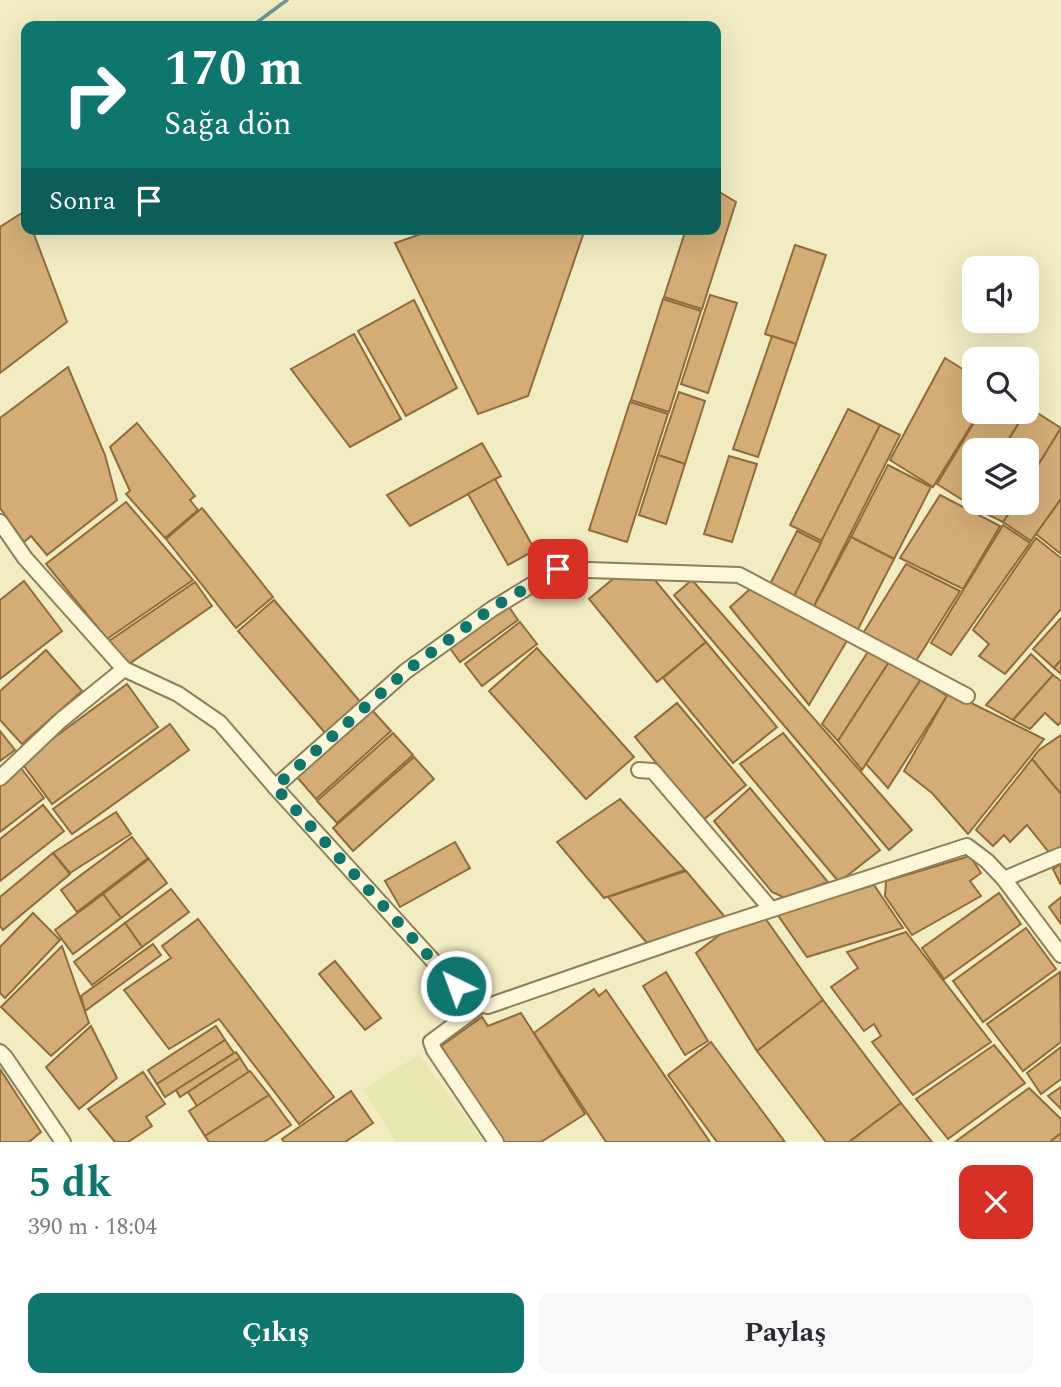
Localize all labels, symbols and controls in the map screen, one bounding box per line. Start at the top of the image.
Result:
text: 170 m [164,32,303,107]
icon: right [49,49,140,140]
text: Sağa dön [164,100,292,149]
text: Sonra [49,181,116,221]
icon: arrive [130,182,168,220]
map controls [962,256,1039,515]
button: sound [962,256,1039,333]
button: search [962,347,1039,424]
button: layers [962,438,1039,515]
pin [528,539,588,599]
icon: arrive [539,550,577,588]
position arrow [419,949,493,1023]
text: 5 dk [28,1152,112,1215]
button: close [959,1165,1033,1239]
text: 390 m · 18:04 [28,1210,157,1245]
button: Çıkış [28,1293,524,1373]
button: Paylaş [538,1293,1033,1373]

